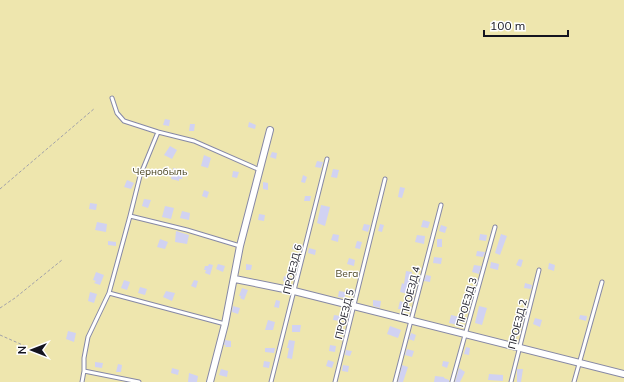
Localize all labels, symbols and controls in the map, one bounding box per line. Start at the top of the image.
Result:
scale bar [484,12,568,38]
text: 100 m [490,18,525,33]
park label: Чернобыль [133,165,188,178]
street label: ПРОЕЗД 6 [280,243,305,295]
street label: ПРОЕЗД 4 [398,265,423,317]
park label: Вега [336,267,358,280]
street label: ПРОЕЗД 3 [453,276,480,328]
street label: ПРОЕЗД 5 [332,288,357,340]
street label: ПРОЕЗД 2 [505,298,530,350]
north arrow [12,330,52,370]
text: N [15,346,29,354]

